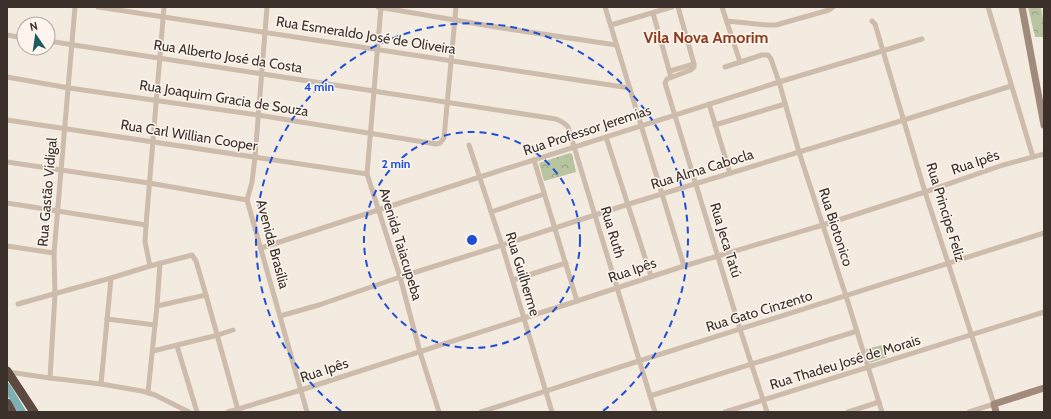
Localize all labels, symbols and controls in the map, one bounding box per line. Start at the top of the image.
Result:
street label: Rua Esmeraldo José de Oliveira [275,12,457,58]
north arrow [16,16,56,56]
text: N [28,19,39,34]
district label: Vila Nova Amorim [644,28,769,47]
street label: Rua Alberto José da Costa [152,35,304,77]
street label: Rua Joaquim Gracia de Souza [138,76,310,120]
text: 4 min [304,79,334,94]
street label: Rua Professor Jeremias [521,101,653,159]
street label: Rua Carl Willian Cooper [119,115,259,155]
street label: Rua Gastão Vidigal [33,136,61,247]
street label: Rua Alma Cabocla [648,145,756,193]
street label: Rua Ipês [949,145,1002,179]
text: 2 min [382,156,410,171]
street label: Rua Principe Feliz [922,160,970,264]
street label: Rua Biotonico [815,185,857,269]
street label: Avenida Taiacupeba [375,186,427,303]
street label: Avenida Brasília [252,197,294,291]
street label: Rua Jeca Tatú [706,200,746,280]
street label: Rua Ruth [597,204,629,260]
street label: Rua Guilherme [502,230,544,318]
centre of rings [465,233,479,247]
street label: Rua Ipês [606,253,659,287]
street label: Rua Gato Cinzento [704,286,815,336]
street label: Rua Thadeu José de Morais [768,330,923,393]
street label: Rua Ipês [298,354,351,386]

